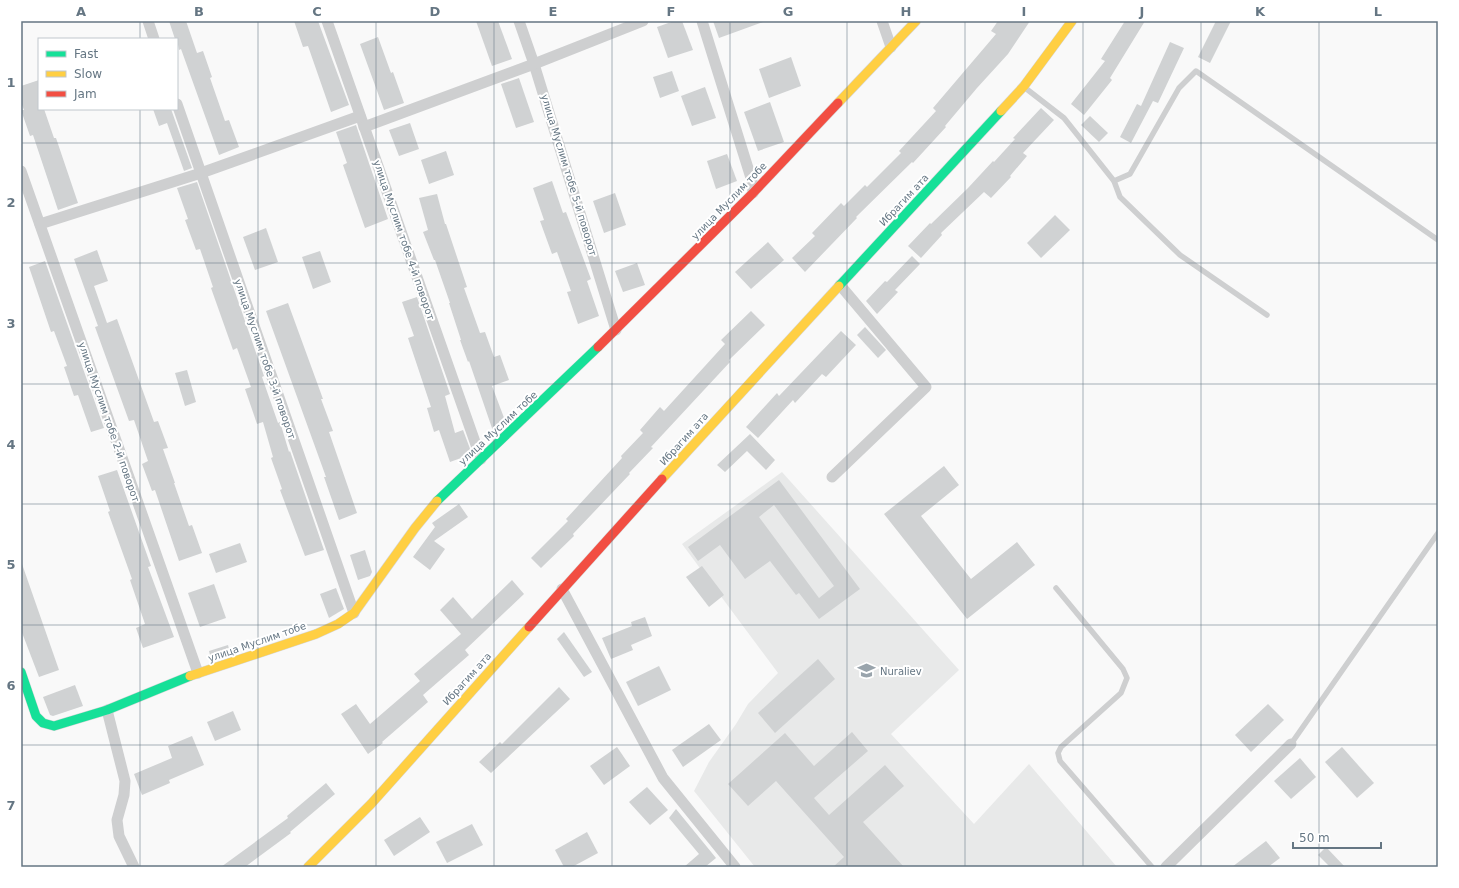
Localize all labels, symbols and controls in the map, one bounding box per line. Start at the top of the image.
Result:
text: A [76,4,86,19]
text: B [194,4,204,19]
text: C [312,4,322,19]
text: D [430,4,441,19]
text: E [549,4,557,19]
text: F [667,4,675,19]
text: G [783,4,793,19]
text: H [901,4,911,19]
text: I [1022,4,1026,19]
text: J [1139,4,1144,19]
text: K [1255,4,1266,19]
text: L [1374,4,1382,19]
legend [38,38,178,110]
text: Fast [74,47,98,61]
text: Slow [74,67,102,81]
text: 1 [6,75,16,90]
text: Jam [73,87,97,101]
street label: улица Муслим тобе 5-й поворот [539,93,599,257]
street label: улица Муслим тобе 4-й поворот [371,158,437,322]
street label: улица Муслим тобе [689,160,769,242]
street label: Ибрагим ата [877,172,931,228]
text: 2 [6,195,16,210]
street label: улица Муслим тобе 3-й поворот [232,277,298,441]
text: 3 [6,316,16,331]
street label: улица Муслим тобе 2-й поворот [76,340,142,504]
street label: улица Муслим тобе [457,389,539,467]
street label: Ибрагим ата [658,411,710,467]
text: 4 [6,437,16,452]
text: 5 [6,557,16,572]
street label: улица Муслим тобе [207,620,307,664]
street label: Ибрагим ата [441,651,493,707]
school or university icon: Nuraliev [857,661,877,681]
place label: Nuraliev [880,666,922,677]
text: 6 [6,678,16,693]
text: 7 [6,798,16,813]
scale bar [1293,824,1381,850]
text: 50 m [1299,831,1330,845]

